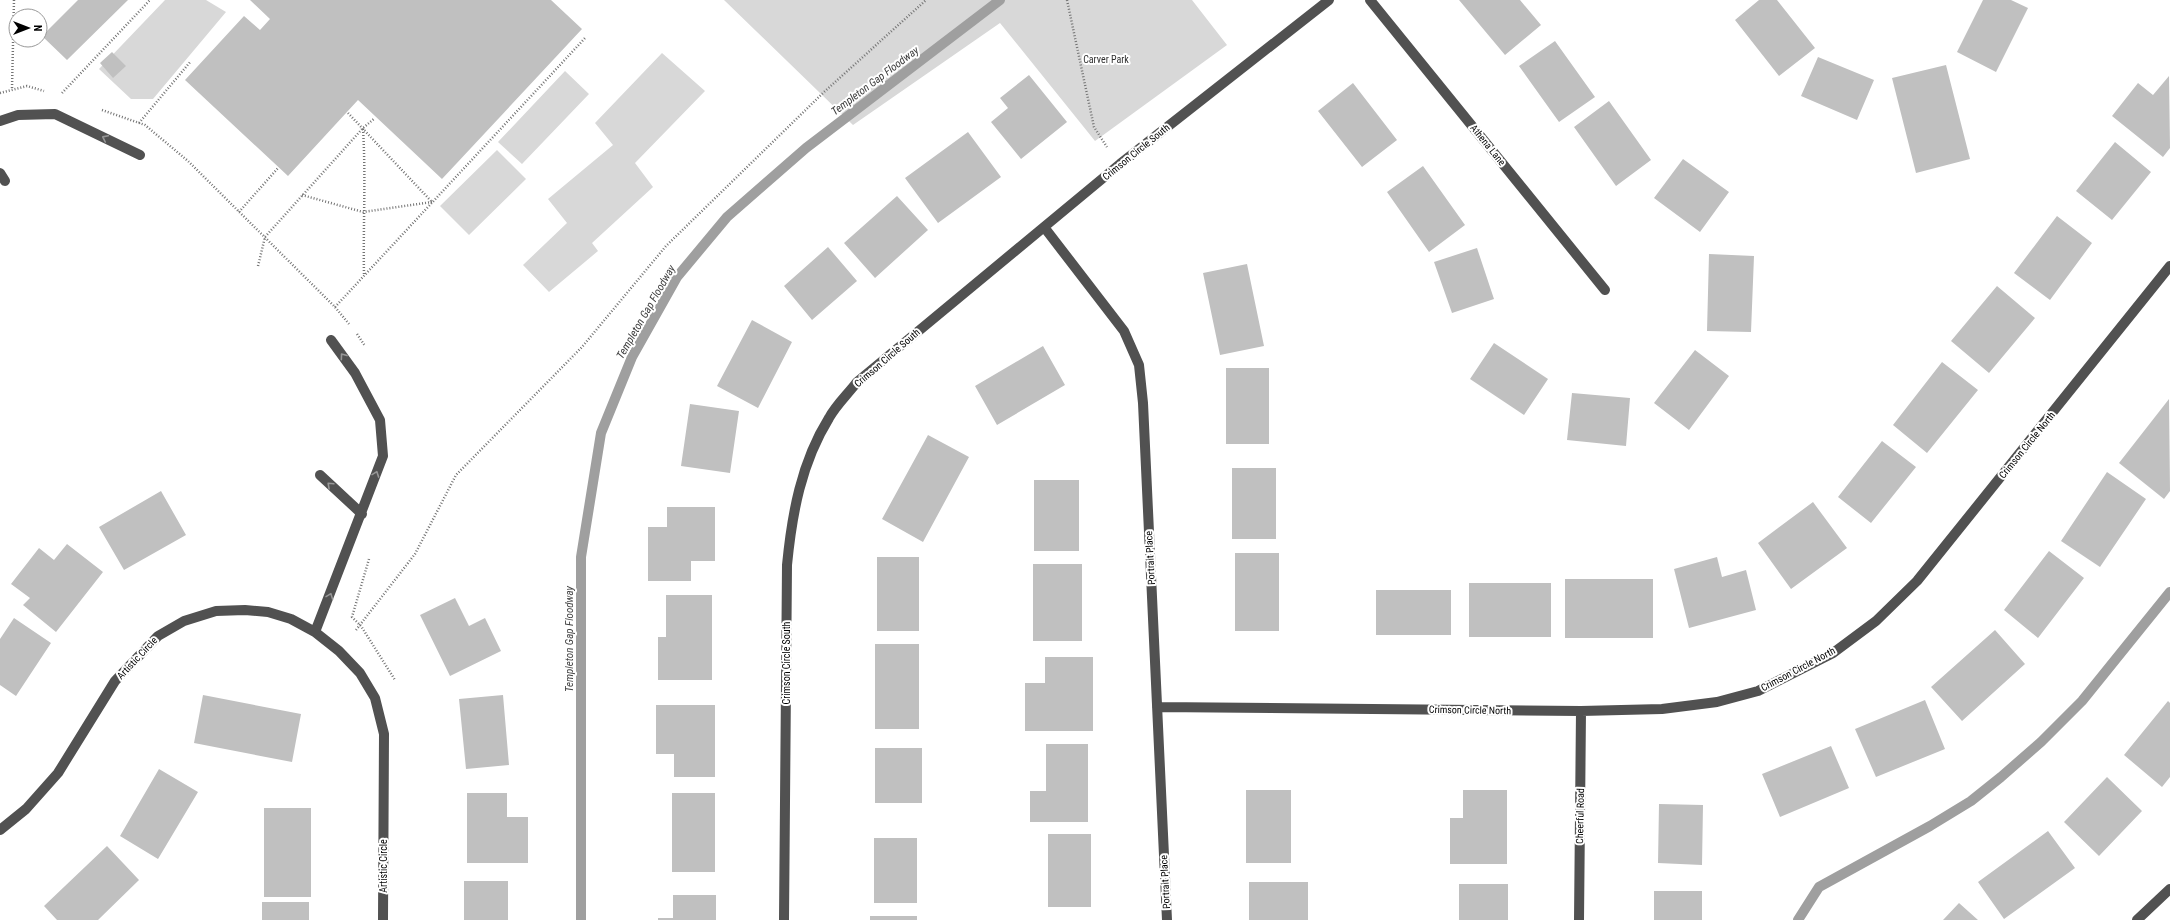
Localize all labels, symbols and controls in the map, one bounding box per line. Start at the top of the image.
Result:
north arrow [8,8,48,48]
text: N [31,25,44,32]
water label: Templeton Gap Floodway [829,44,922,118]
park label: Carver Park [1083,54,1129,65]
street label: Crimson Circle South [1100,122,1172,182]
street label: Athena Lane [1468,122,1508,168]
one-way arrow [102,135,109,143]
water label: Templeton Gap Floodway [614,262,678,361]
street label: Crimson Circle South [852,327,922,389]
one-way arrow [340,353,347,360]
street label: Crimson Circle North [1997,409,2057,480]
one-way arrow [371,471,380,478]
one-way arrow [327,482,335,490]
street label: Portrait Place [1143,531,1157,585]
water label: Templeton Gap Floodway [563,585,576,692]
one-way arrow [325,592,333,599]
street label: Crimson Circle South [781,621,792,704]
street label: Artistic Circle [115,634,159,681]
street label: Crimson Circle North [1759,645,1837,693]
street label: Crimson Circle North [1429,704,1511,716]
street label: Cheerful Road [1574,788,1586,844]
street label: Artistic Circle [378,839,389,893]
street label: Portrait Place [1158,855,1172,909]

